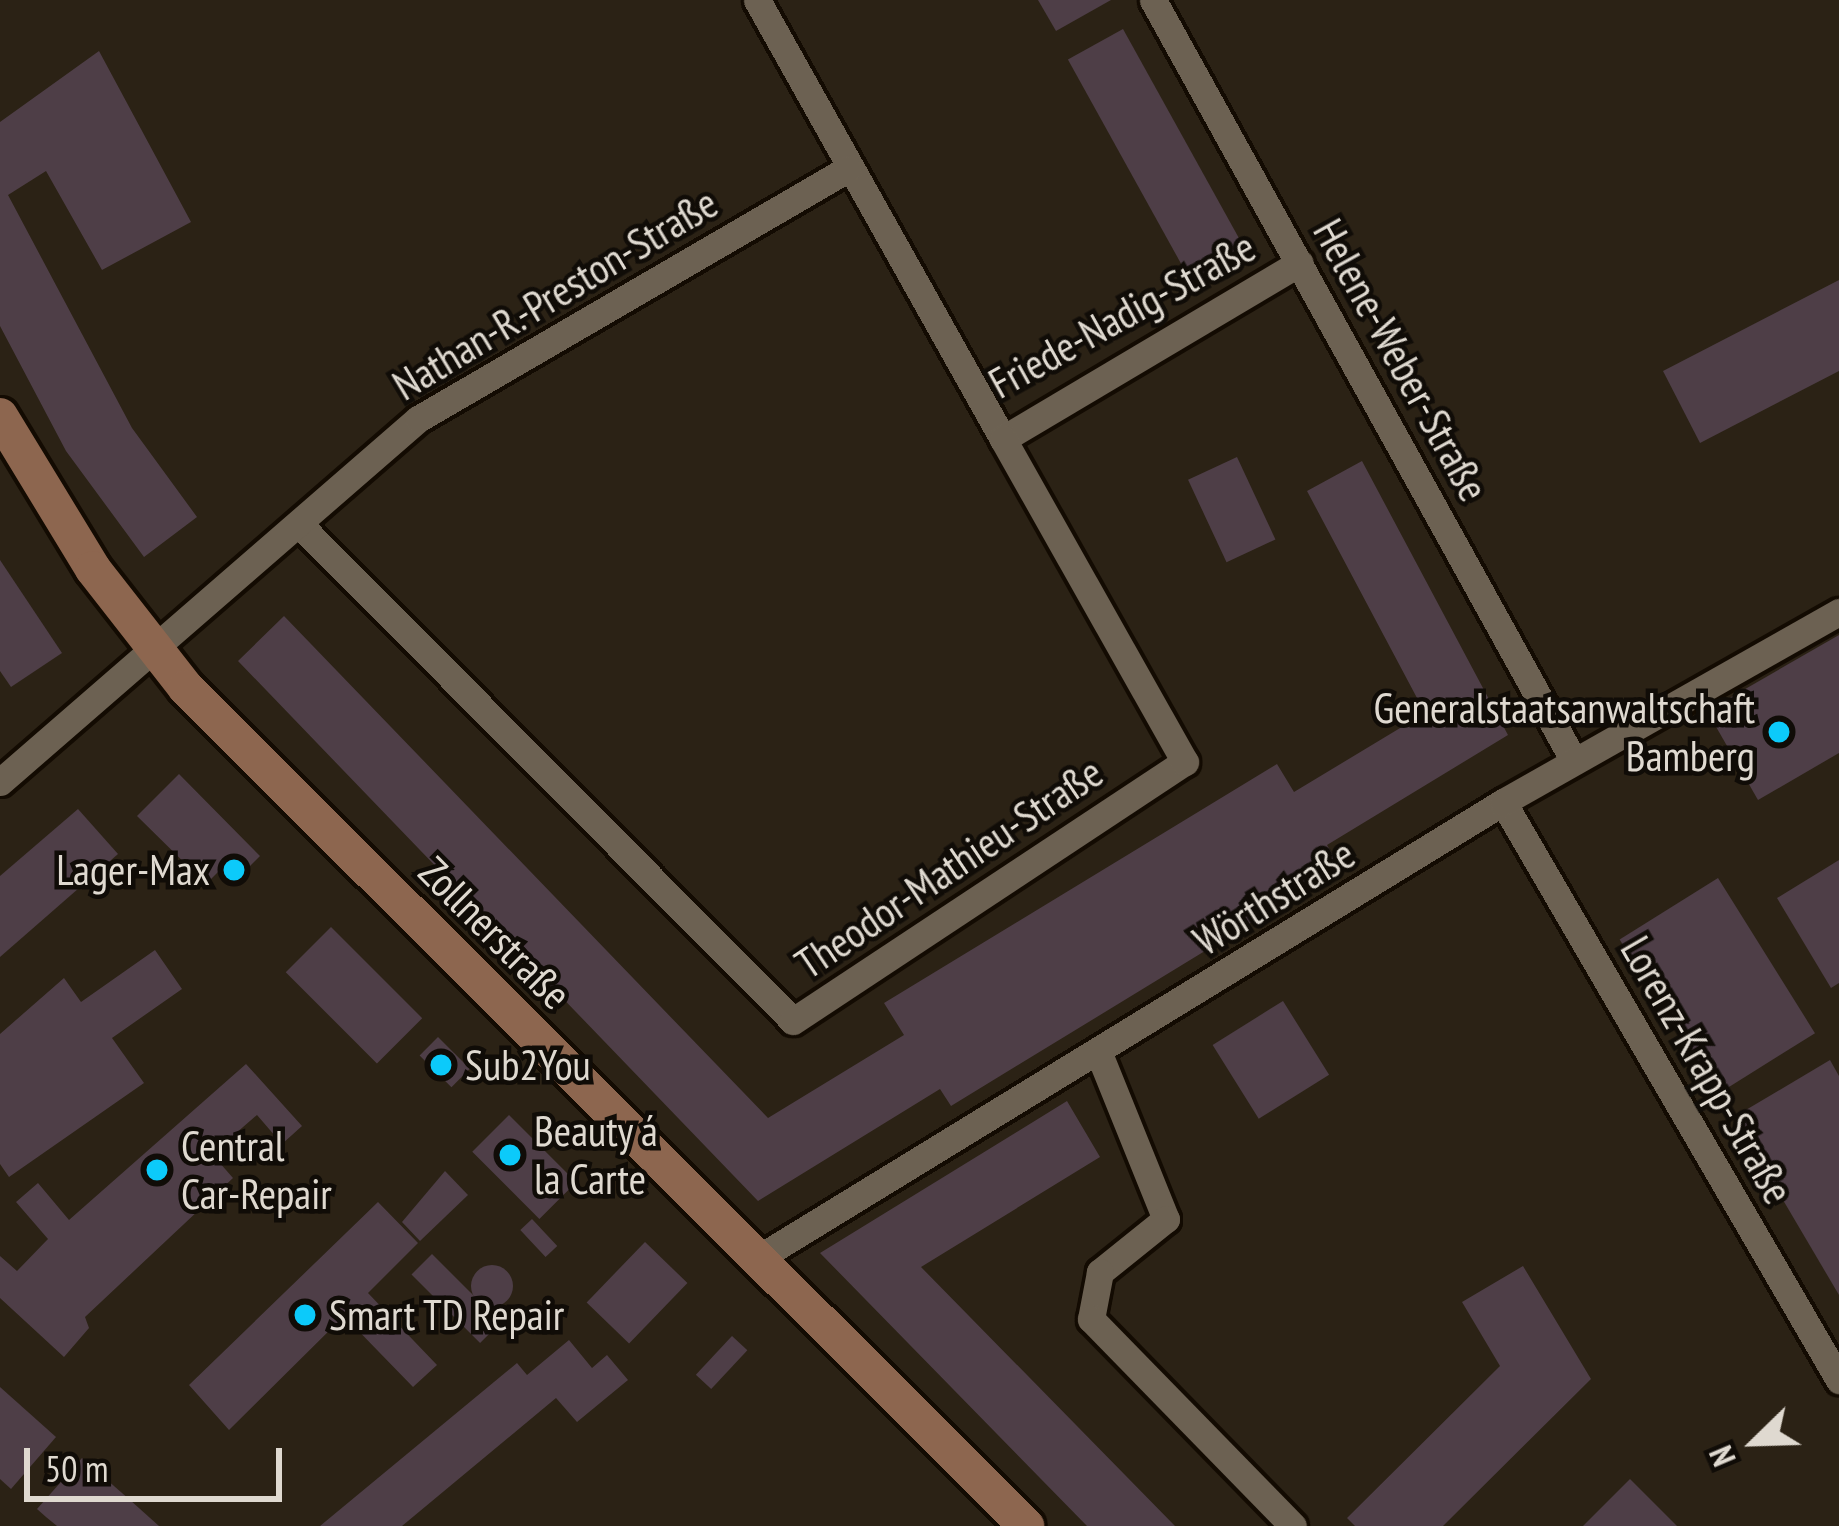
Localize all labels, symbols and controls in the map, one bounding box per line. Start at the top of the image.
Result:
street label: Nathan-R.-Preston-Straße [384,177,726,411]
street label: Helene-Weber-Straße [1303,211,1499,509]
street label: Friede-Nadig-Straße [980,221,1264,409]
place label: Generalstaatsanwaltschaft Bamberg [1374,683,1755,782]
marker: Generalstaatsanwaltschaft Bamberg [1766,719,1792,745]
street label: Theodor-Mathieu-Straße [786,747,1112,989]
street label: Wörthstraße [1184,828,1364,966]
place label: Lager-Max [56,845,210,895]
street label: Zollnerstraße [409,847,581,1019]
marker: Lager-Max [221,857,247,883]
street label: Lorenz-Krapp-Straße [1610,928,1804,1212]
place label: Sub2You [465,1040,591,1090]
marker: Sub2You [428,1052,454,1078]
place label: Beauty á la Carte [534,1106,659,1204]
place label: Central Car-Repair [181,1121,332,1220]
marker: Beauty á la Carte [497,1142,523,1168]
marker: Central Car-Repair [144,1157,170,1183]
place label: Smart TD Repair [329,1290,565,1340]
marker: Smart TD Repair [292,1302,318,1328]
north arrow [1695,1382,1815,1502]
scale bar [30,1424,288,1498]
text: N [1698,1440,1745,1473]
text: 50 m [45,1445,108,1492]

